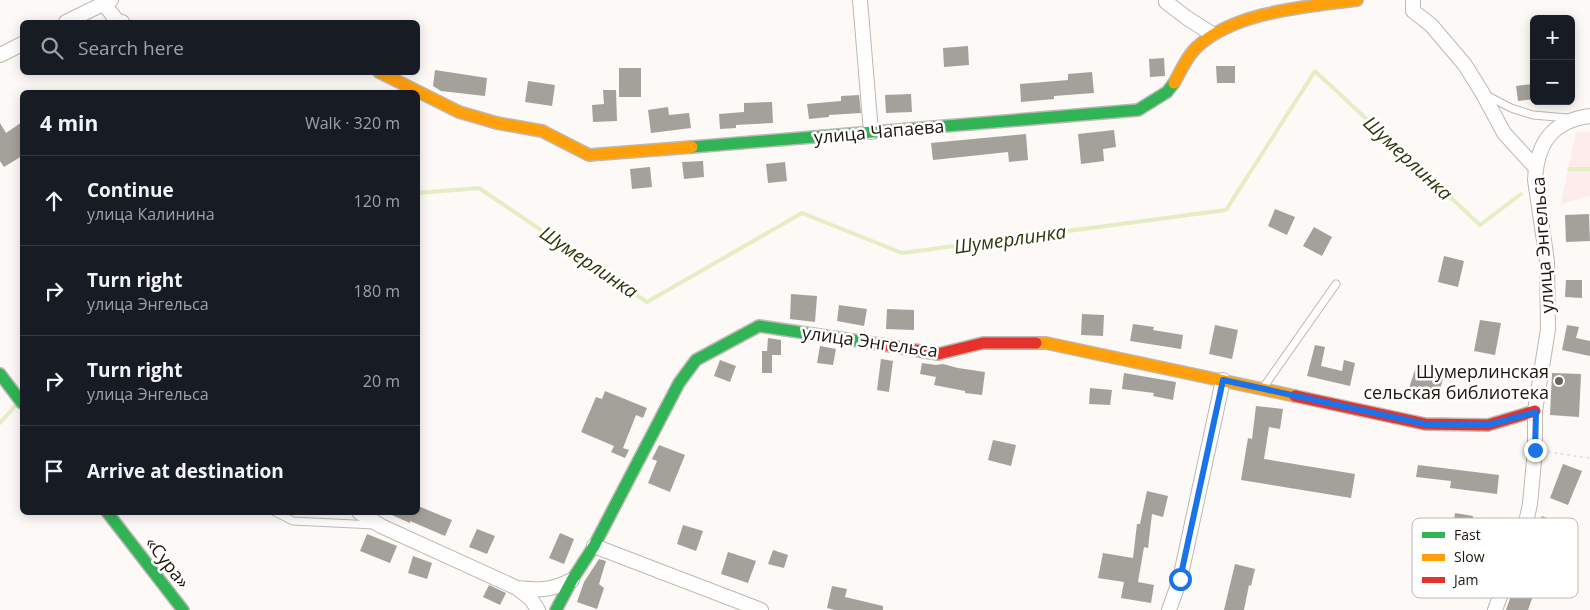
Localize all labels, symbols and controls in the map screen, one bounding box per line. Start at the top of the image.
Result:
map controls [1530,15,1575,105]
button: + [1530,15,1575,60]
search box [20,20,420,75]
icon: search [38,34,66,62]
text: Search here [78,35,184,61]
button: − [1530,60,1575,105]
text: 4 min [40,109,98,137]
water label: Шумерлинка [1358,110,1458,206]
text: Walk · 320 m [305,112,400,134]
street label: улица Чапаева [813,113,945,149]
street label: улица Энгельса [1525,176,1559,314]
text: Continue [87,177,174,203]
icon: ahead [40,187,68,215]
text: 120 m [354,190,400,212]
text: улица Калинина [87,203,215,225]
water label: Шумерлинка [952,218,1068,260]
water label: Шумерлинка [535,220,643,304]
text: Turn right [87,267,182,293]
icon: right [40,277,68,305]
text: 180 m [354,280,400,302]
text: улица Энгельса [87,293,209,315]
street label: улица Энгельса [801,320,939,362]
text: Turn right [87,357,182,383]
place label: Шумерлинская сельская библиотека [1363,359,1549,404]
icon: right [40,367,68,395]
text: 20 m [363,370,400,392]
marker: Шумерлинская сельская библиотека [1553,375,1565,387]
text: улица Энгельса [87,383,209,405]
route end [1524,439,1547,462]
icon: arrive [40,457,68,485]
text: Arrive at destination [87,458,284,484]
legend [1412,518,1578,598]
text: Fast [1454,525,1481,544]
street label: «Сура» [140,531,196,593]
text: Slow [1454,547,1485,566]
route start [1169,568,1192,591]
text: Jam [1452,570,1479,589]

